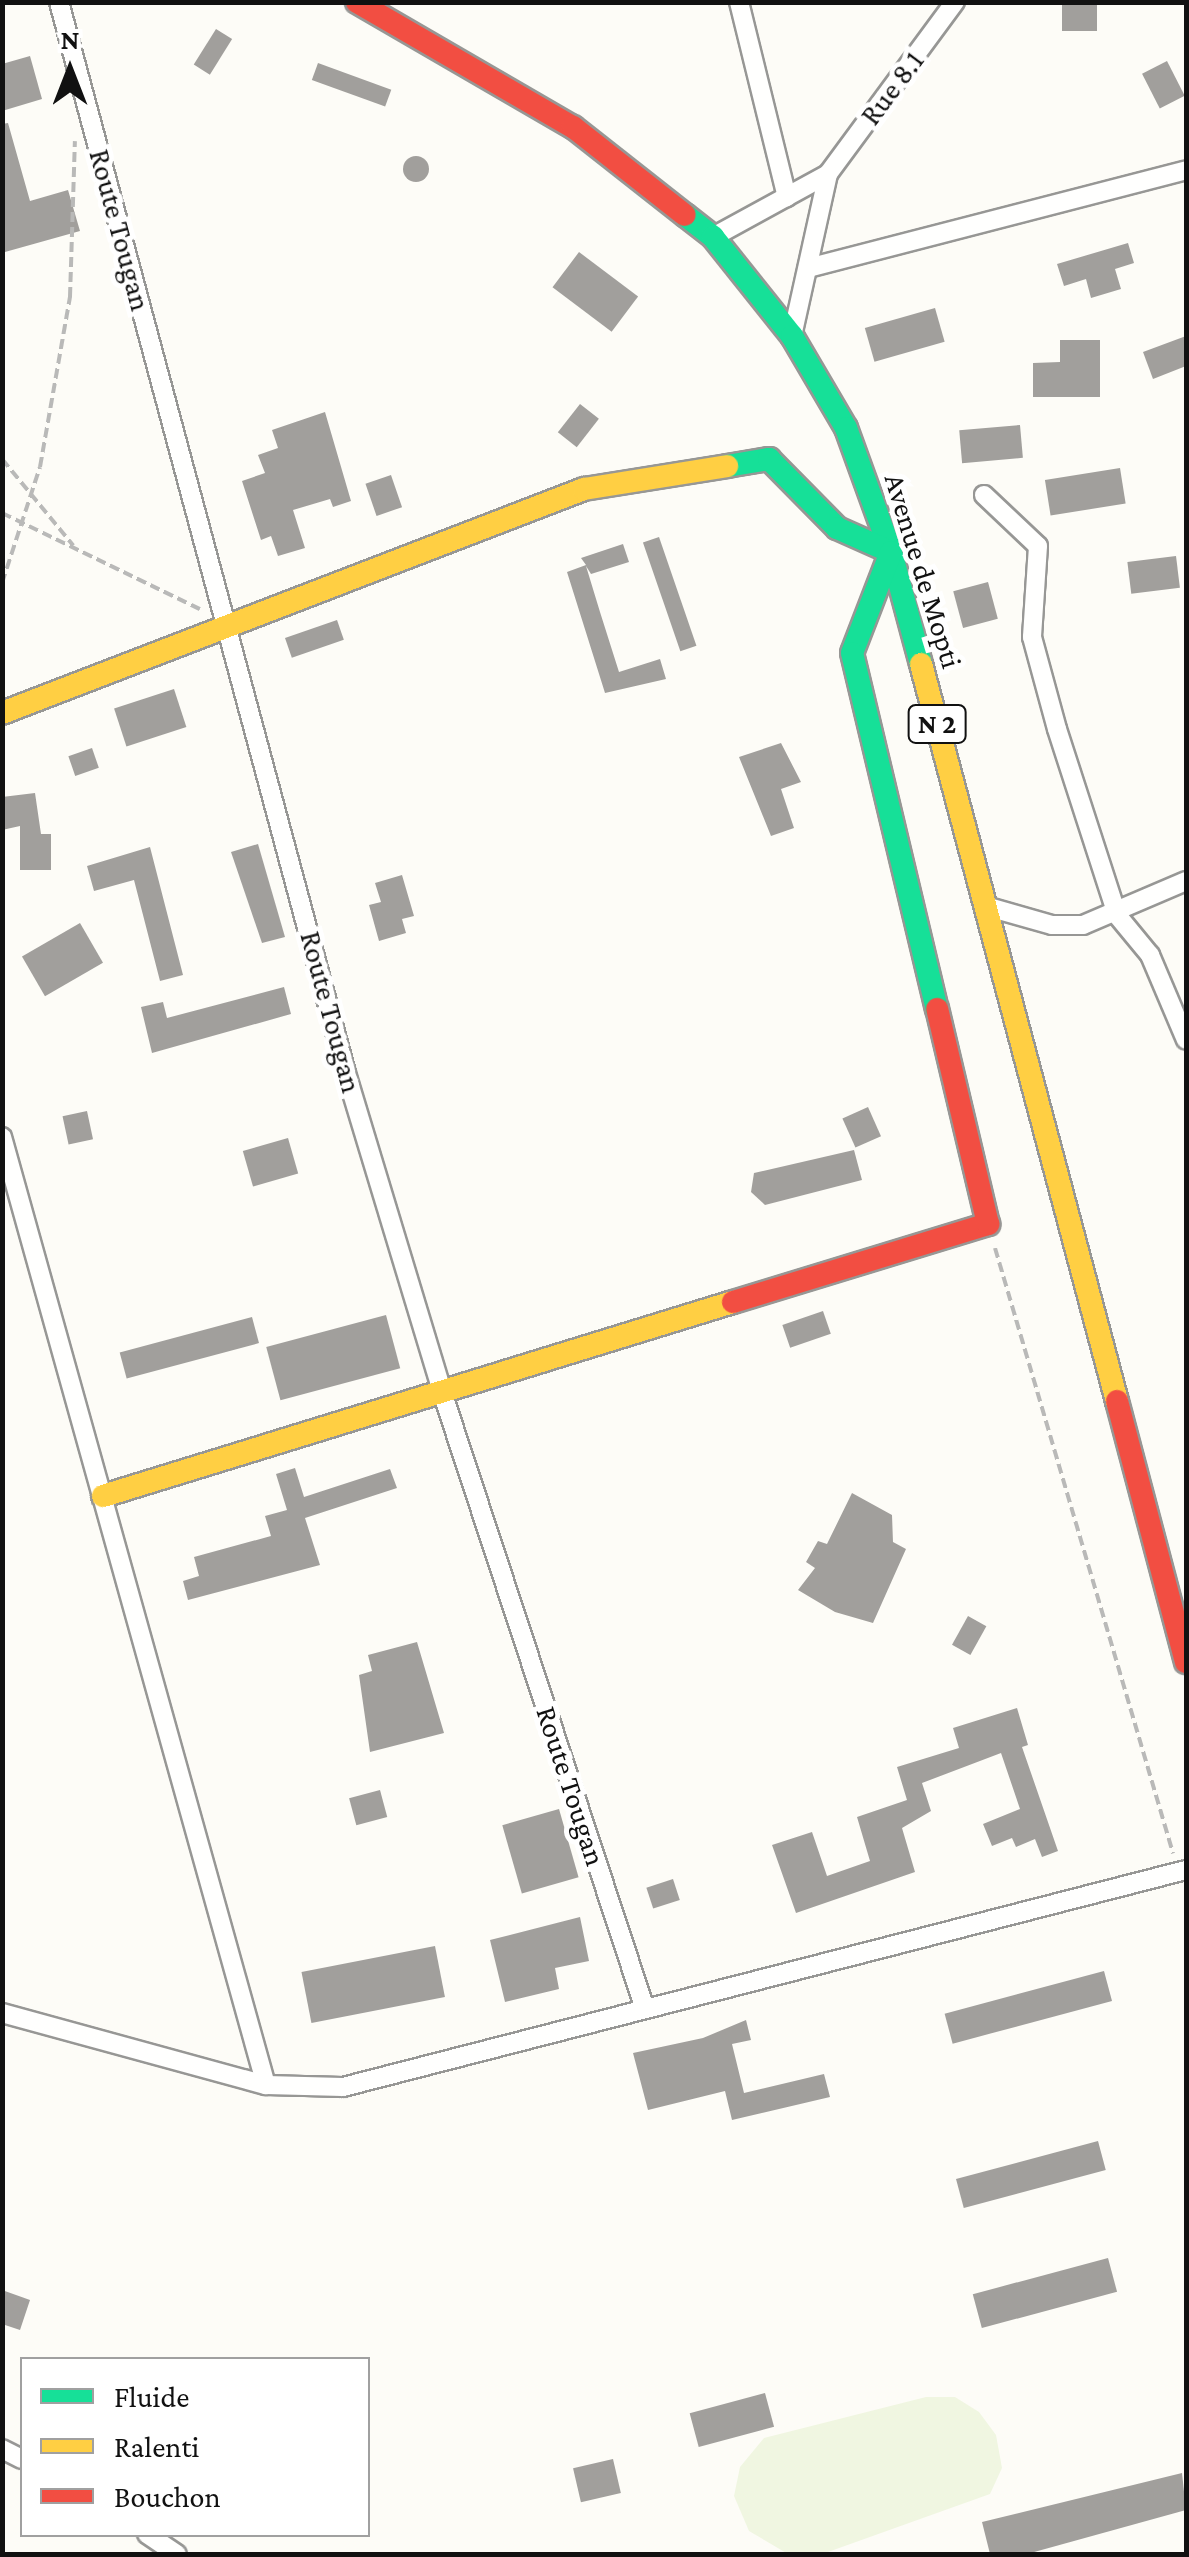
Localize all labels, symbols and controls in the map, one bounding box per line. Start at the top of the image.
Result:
north arrow [20,20,120,120]
text: N [60,24,80,55]
street label: Rue 8.1 [852,44,932,132]
street label: Route Tougan [81,145,159,315]
street label: Avenue de Mopti [876,469,970,673]
road number: N 2 [907,701,967,747]
street label: Route Tougan [292,927,370,1097]
street label: Route Tougan [528,1702,614,1870]
legend [20,2357,370,2537]
text: Fluide [114,2380,189,2413]
text: Ralenti [114,2430,199,2463]
text: Bouchon [114,2480,221,2513]

